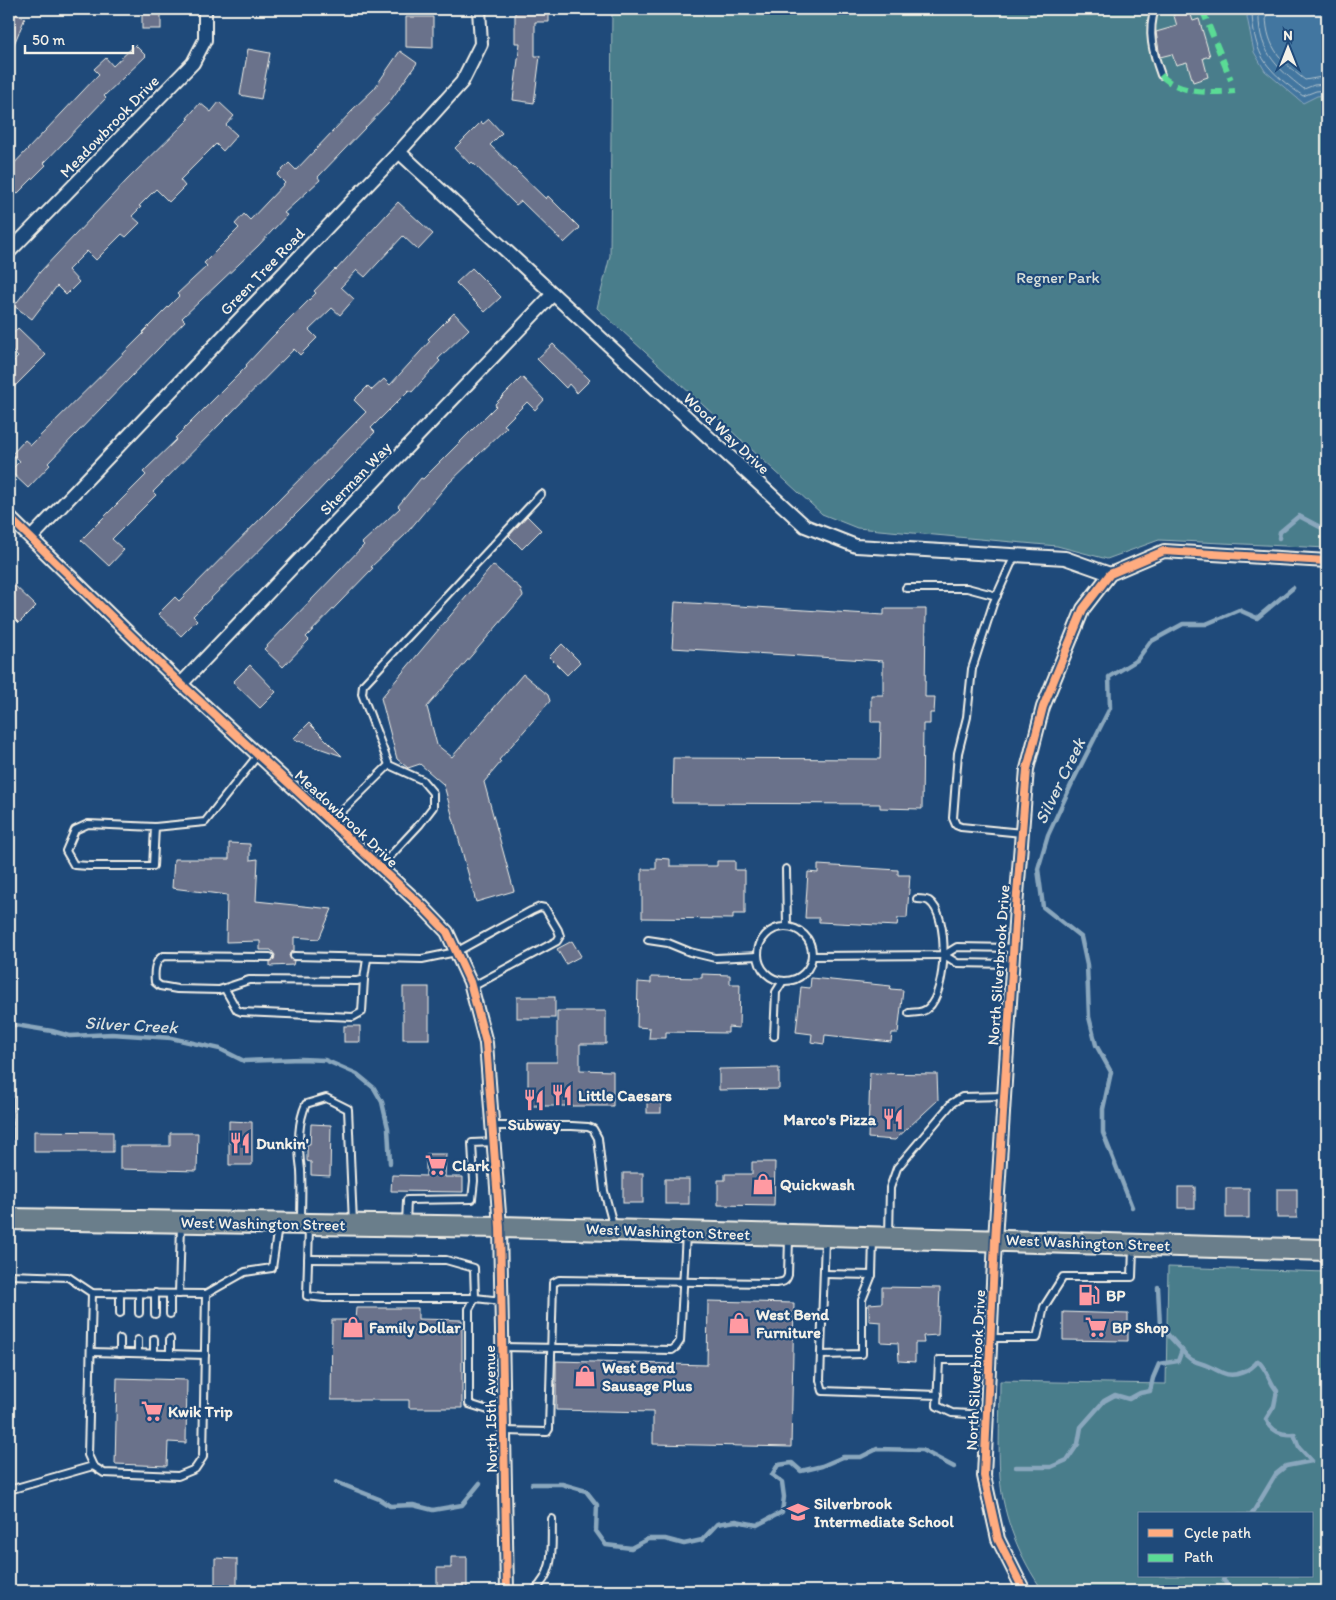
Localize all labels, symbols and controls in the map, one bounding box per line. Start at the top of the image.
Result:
scale bar [25,22,132,54]
north arrow [1264,22,1314,72]
text: N [1283,27,1293,44]
text: 50 m [32,31,65,49]
street label: Meadowbrook Drive [56,71,163,181]
street label: Green Tree Road [216,224,309,319]
park label: Regner Park [1016,268,1100,287]
street label: Wood Way Drive [680,389,774,478]
street label: Sherman Way [316,437,395,519]
water label: Silver Creek [1030,733,1091,828]
street label: Meadowbrook Drive [291,765,402,871]
street label: North Silverbrook Drive [983,884,1014,1046]
water label: Silver Creek [84,1012,180,1039]
restaurant icon: Little Caesars [549,1082,575,1108]
place label: Little Caesars [578,1086,672,1105]
restaurant icon: Subway [521,1087,547,1113]
restaurant icon: Marco's Pizza [880,1106,906,1132]
place label: Marco's Pizza [783,1110,877,1129]
place label: Subway [508,1115,561,1135]
restaurant icon: Dunkin' [227,1130,253,1156]
place label: Dunkin' [256,1134,309,1153]
supermarket icon: Clark [423,1152,449,1178]
place label: Clark [452,1156,490,1175]
shop icon: Quickwash [750,1171,776,1197]
place label: Quickwash [780,1175,856,1194]
street label: West Washington Street [181,1213,345,1234]
street label: West Washington Street [585,1219,751,1244]
street label: West Washington Street [1005,1230,1171,1255]
fuel station icon: BP [1076,1282,1102,1308]
place label: BP [1106,1286,1126,1305]
street label: North Silverbrook Drive [962,1289,989,1451]
place label: West Bend Furniture [756,1305,829,1342]
shop icon: West Bend Furniture [726,1310,752,1336]
shop icon: Family Dollar [340,1314,366,1340]
supermarket icon: BP Shop [1083,1314,1109,1340]
place label: Family Dollar [369,1318,461,1338]
place label: BP Shop [1112,1318,1169,1338]
street label: North 15th Avenue [480,1345,501,1473]
place label: West Bend Sausage Plus [602,1358,692,1396]
shop icon: West Bend Sausage Plus [572,1363,598,1389]
supermarket icon: Kwik Trip [139,1398,165,1424]
place label: Kwik Trip [168,1402,233,1422]
place label: Silverbrook Intermediate School [814,1494,954,1531]
school or university icon: Silverbrook Intermediate School [785,1499,811,1525]
legend [1138,1512,1314,1578]
text: Cycle path [1184,1524,1251,1542]
text: Path [1184,1548,1213,1566]

